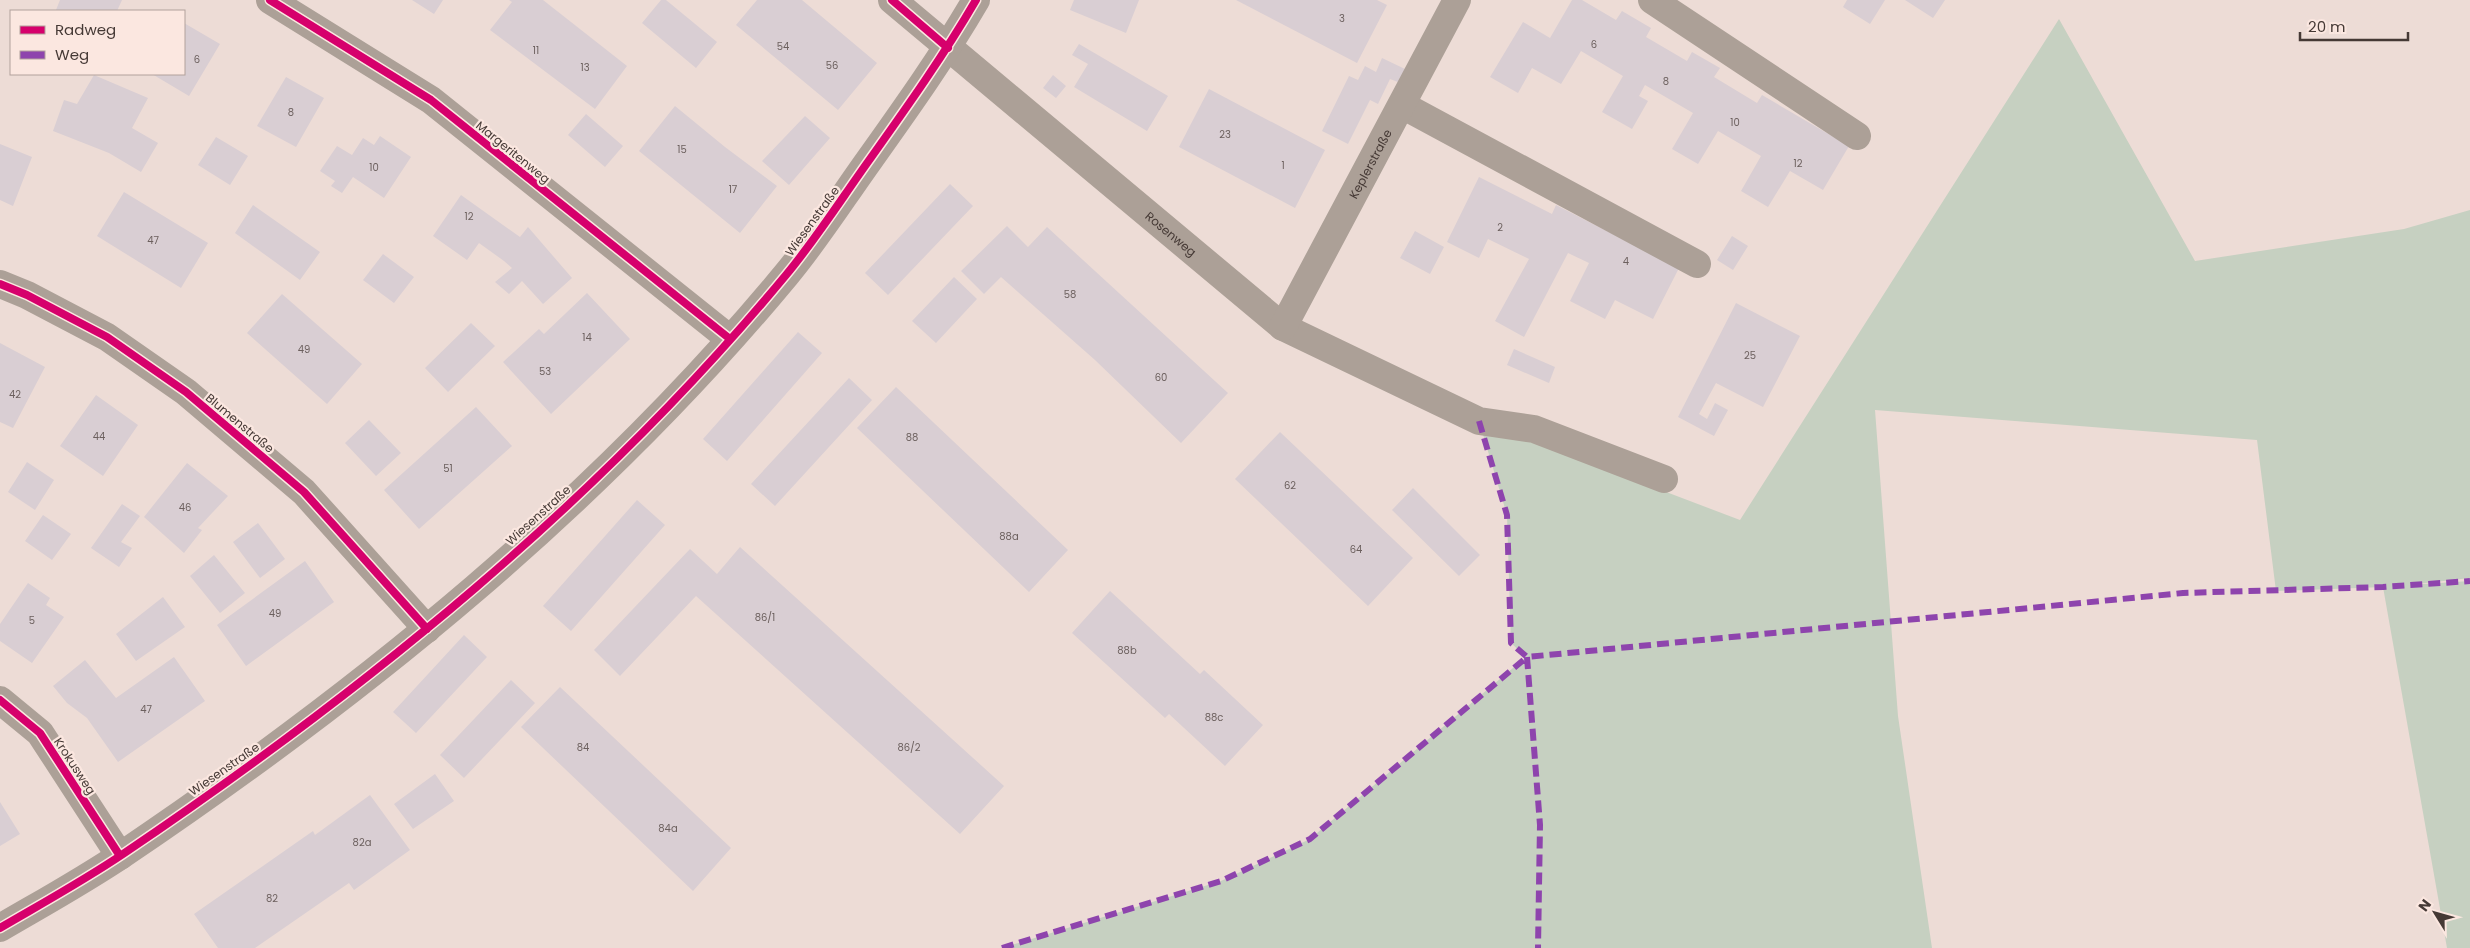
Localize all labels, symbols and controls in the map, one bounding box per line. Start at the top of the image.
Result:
legend [10,10,185,75]
scale bar [2300,10,2408,42]
house number: 3 [1339,11,1345,26]
text: 20 m [2308,16,2346,37]
text: Radweg [55,19,116,40]
house number: 6 [1591,37,1597,52]
house number: 54 [777,39,789,54]
house number: 11 [533,43,539,58]
text: Weg [55,44,89,65]
house number: 6 [194,52,200,67]
house number: 56 [826,58,838,73]
house number: 13 [580,60,590,75]
house number: 8 [1663,74,1669,89]
house number: 8 [288,105,294,120]
house number: 10 [1730,115,1740,130]
street label: Margeritenweg [472,117,554,187]
street label: Keplerstraße [1344,126,1395,201]
house number: 23 [1219,127,1231,142]
house number: 15 [677,142,687,157]
house number: 12 [1794,156,1803,171]
house number: 1 [1281,158,1285,173]
house number: 10 [369,160,379,175]
house number: 17 [729,182,738,197]
street label: Wiesenstraße [781,183,843,259]
street label: Rosenweg [1142,207,1200,260]
house number: 12 [465,209,474,224]
house number: 2 [1497,220,1503,235]
house number: 47 [147,233,159,248]
house number: 4 [1623,254,1629,269]
house number: 58 [1064,287,1076,302]
house number: 14 [582,330,592,345]
house number: 49 [298,342,310,357]
house number: 25 [1744,348,1756,363]
house number: 53 [539,364,551,379]
house number: 60 [1155,370,1167,385]
house number: 42 [9,387,21,402]
street label: Blumenstraße [202,389,278,457]
house number: 44 [93,429,105,444]
house number: 88 [906,430,918,445]
house number: 51 [443,461,453,476]
house number: 62 [1284,478,1296,493]
street label: Wiesenstraße [502,481,574,549]
house number: 46 [179,500,191,515]
house number: 88a [999,529,1019,544]
house number: 64 [1350,542,1362,557]
house number: 49 [269,606,281,621]
house number: 86/1 [755,610,775,625]
house number: 5 [29,613,35,628]
house number: 88b [1117,643,1137,658]
house number: 47 [140,702,152,717]
house number: 88c [1205,710,1223,725]
street label: Krokusweg [50,734,100,798]
street label: Wiesenstraße [185,738,263,800]
house number: 84 [577,740,589,755]
house number: 86/2 [897,740,921,755]
house number: 84a [658,821,678,836]
house number: 82a [353,835,371,850]
north arrow [2410,888,2460,938]
house number: 82 [266,891,278,906]
text: N [2413,895,2436,915]

